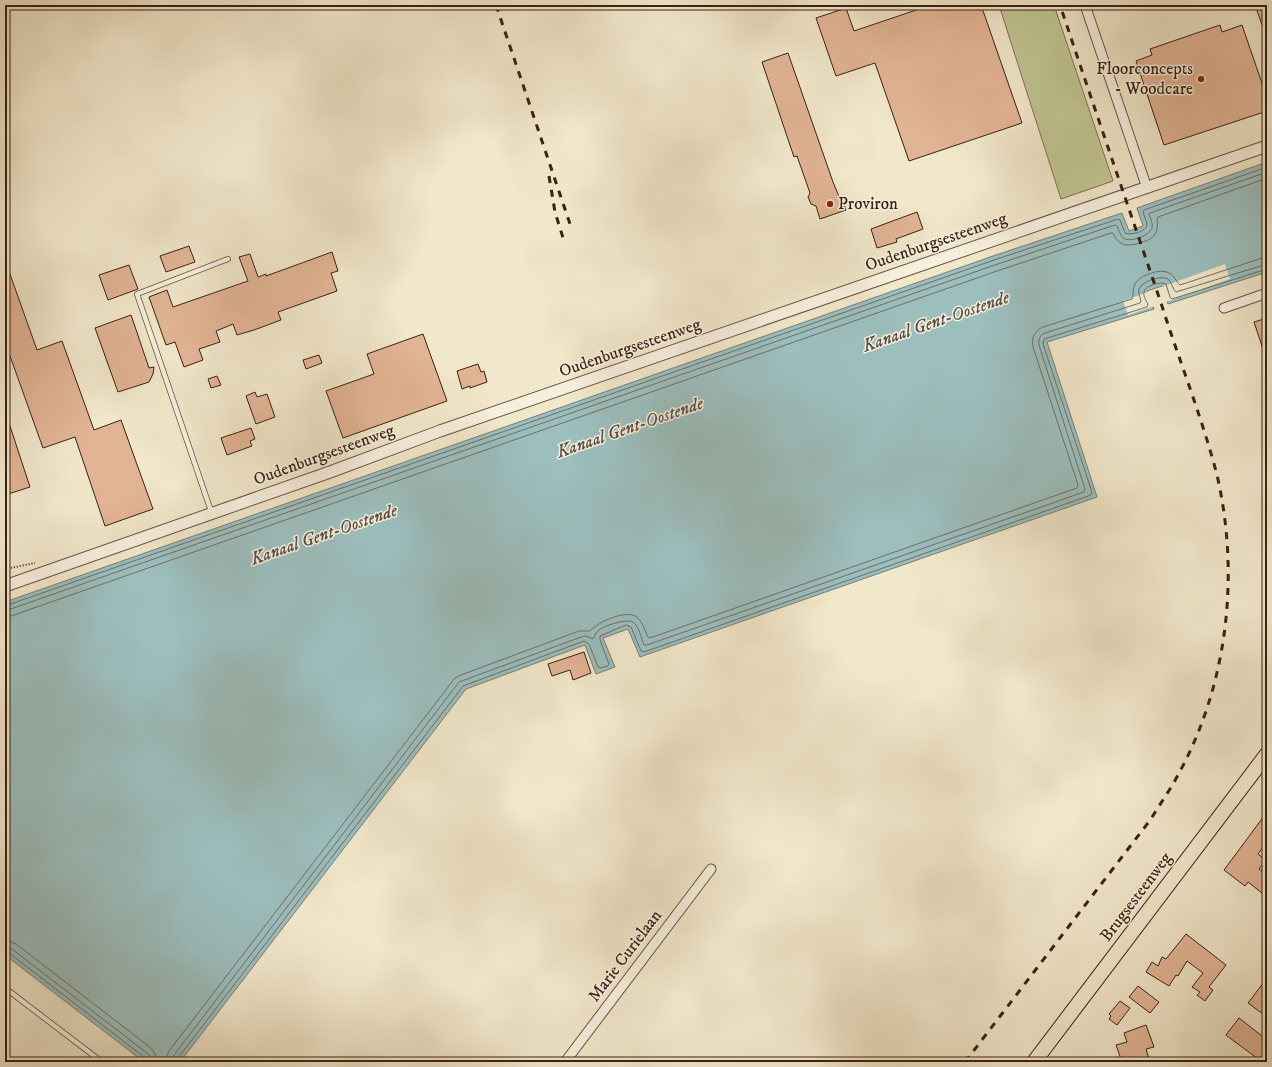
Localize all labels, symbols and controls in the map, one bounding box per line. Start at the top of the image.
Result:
place label: Floorconcepts - Woodcare [1096,58,1193,100]
marker: Floorconcepts - Woodcare [1196,74,1206,84]
place label: Proviron [838,193,898,215]
marker: Proviron [825,199,835,209]
street label: Oudenburgsesteenweg [862,207,1010,277]
water label: Kanaal Gent-Oostende [859,286,1013,358]
street label: Oudenburgsesteenweg [556,313,704,383]
water label: Kanaal Gent-Oostende [553,392,707,464]
street label: Oudenburgsesteenweg [251,419,398,491]
water label: Kanaal Gent-Oostende [247,499,401,571]
street label: Brugsesteenweg [1095,847,1177,946]
street label: Marie Curielaan [583,905,667,1006]

